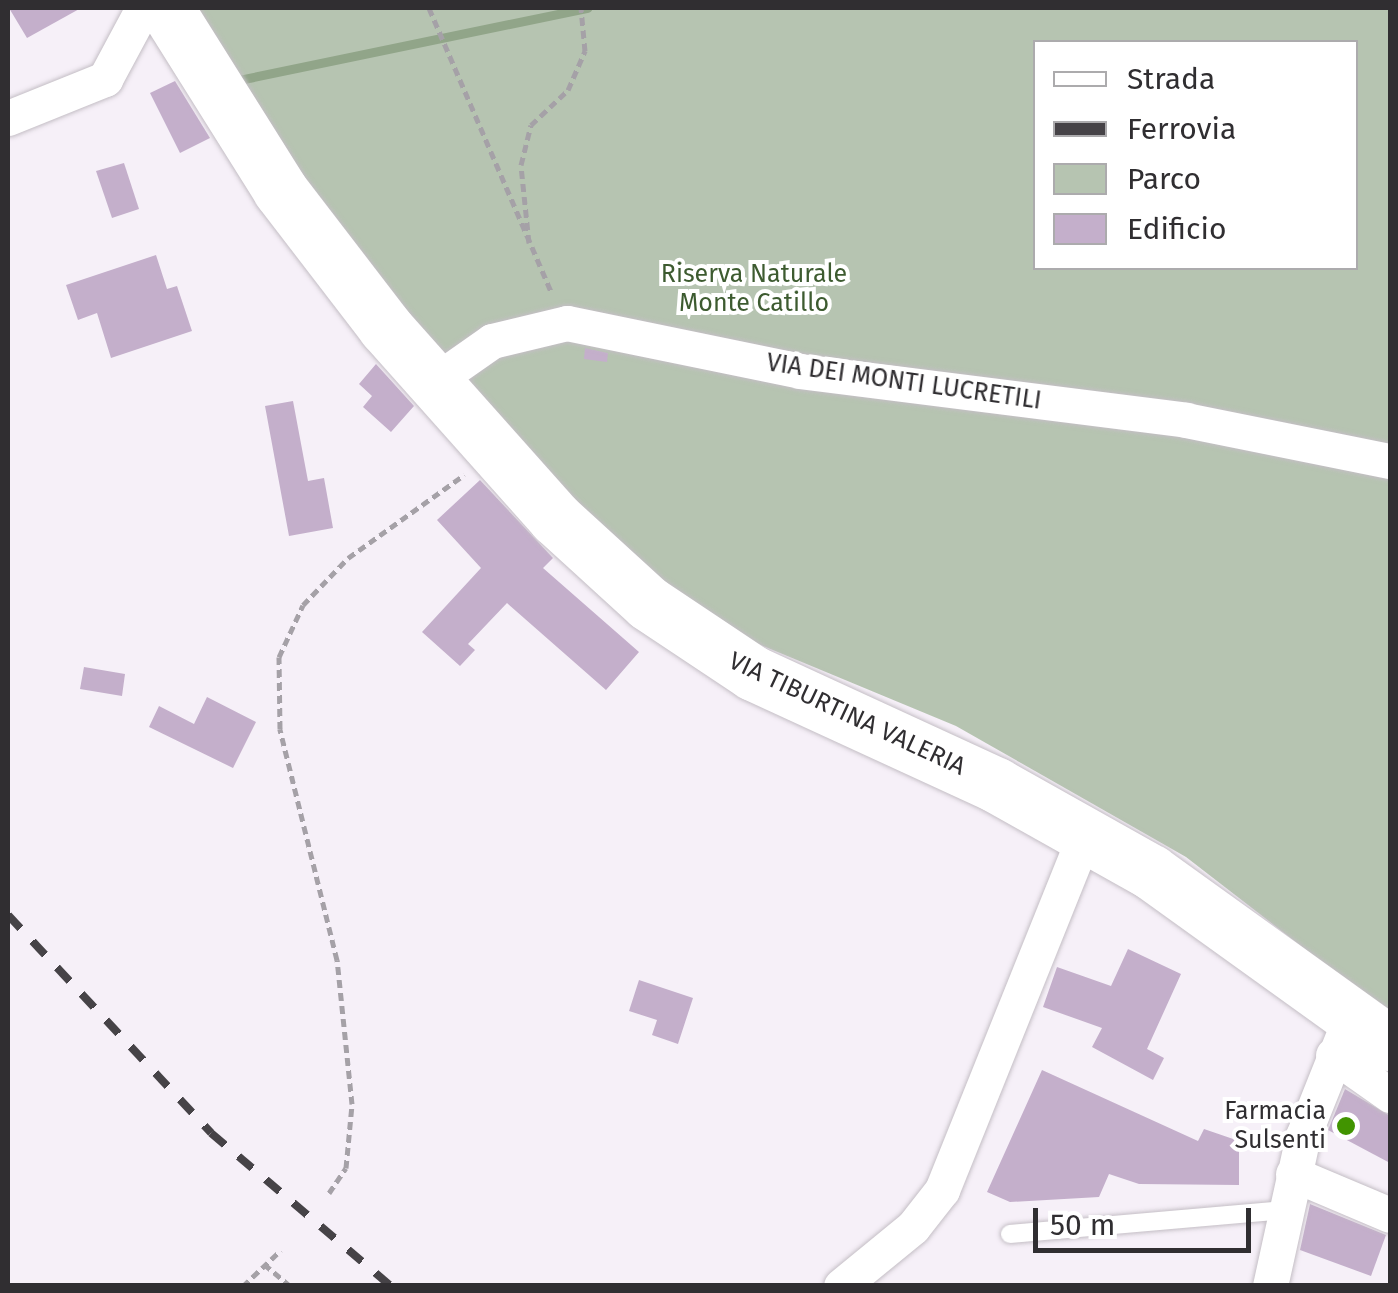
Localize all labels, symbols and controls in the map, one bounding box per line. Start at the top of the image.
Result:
legend [1033,40,1358,270]
text: Strada [1127,61,1215,97]
text: Ferrovia [1127,111,1236,147]
text: Parco [1127,161,1201,197]
text: Edificio [1127,211,1226,247]
park label: Riserva Naturale Monte Catillo [661,260,847,319]
street label: VIA DEI MONTI LUCRETILI [765,348,1043,416]
street label: VIA TIBURTINA VALERIA [724,646,970,782]
place label: Farmacia Sulsenti [1224,1097,1326,1156]
marker: Farmacia Sulsenti [1335,1115,1357,1137]
scale bar [1038,1188,1256,1250]
text: 50 m [1050,1207,1115,1243]

